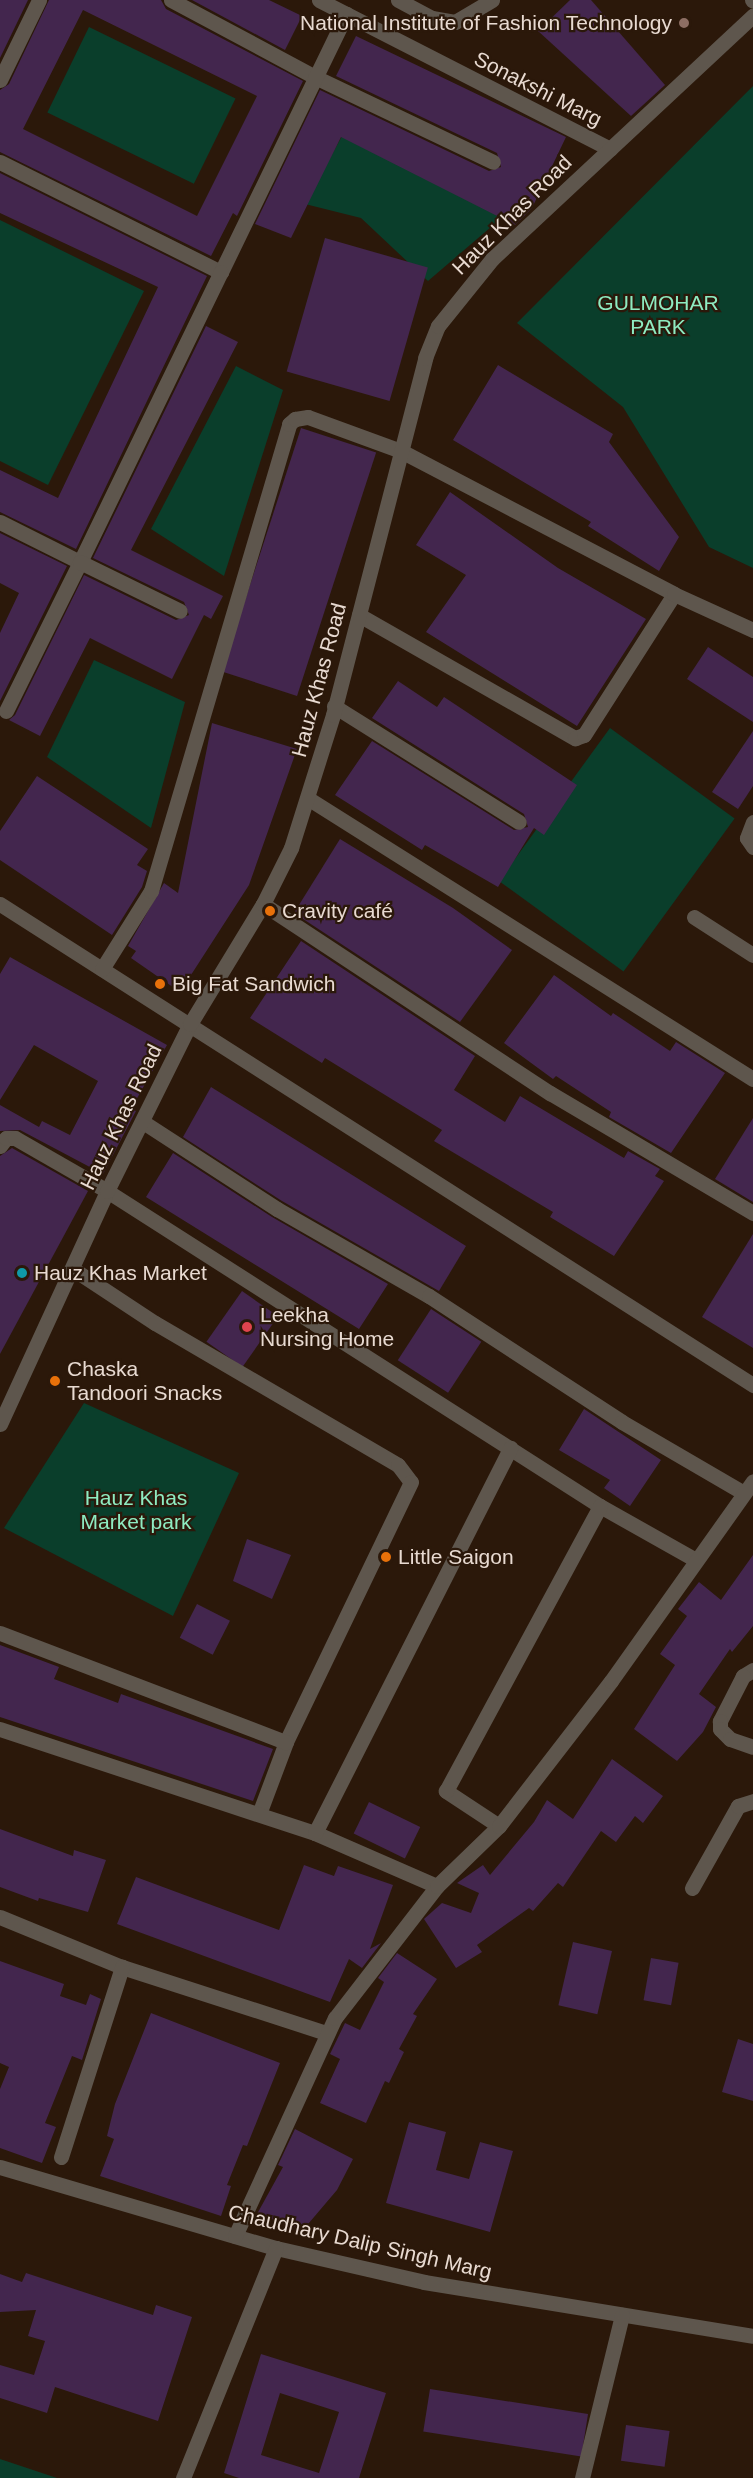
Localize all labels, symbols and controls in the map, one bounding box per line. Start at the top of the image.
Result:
place label: National Institute of Fashion Technology [300,10,672,36]
marker: National Institute of Fashion Technology [677,16,691,30]
street label: Sonakshi Marg [470,46,606,132]
street label: Hauz Khas Road [447,150,577,280]
park label: GULMOHAR PARK [597,290,719,340]
street label: Hauz Khas Road [286,600,352,760]
place label: Cravity café [282,898,393,924]
marker: Cravity café [263,904,277,918]
place label: Big Fat Sandwich [172,971,335,997]
marker: Big Fat Sandwich [153,977,167,991]
street label: Hauz Khas Road [75,1040,167,1194]
place label: Hauz Khas Market [34,1260,207,1286]
marker: Hauz Khas Market [15,1266,29,1280]
place label: Leekha Nursing Home [260,1302,394,1352]
marker: Leekha Nursing Home [238,1318,256,1336]
place label: Chaska Tandoori Snacks [67,1356,222,1406]
marker: Chaska Tandoori Snacks [48,1374,62,1388]
park label: Hauz Khas Market park [81,1485,191,1535]
place label: Little Saigon [398,1544,514,1570]
marker: Little Saigon [379,1550,393,1564]
street label: Chaudhary Dalip Singh Marg [226,2199,494,2285]

